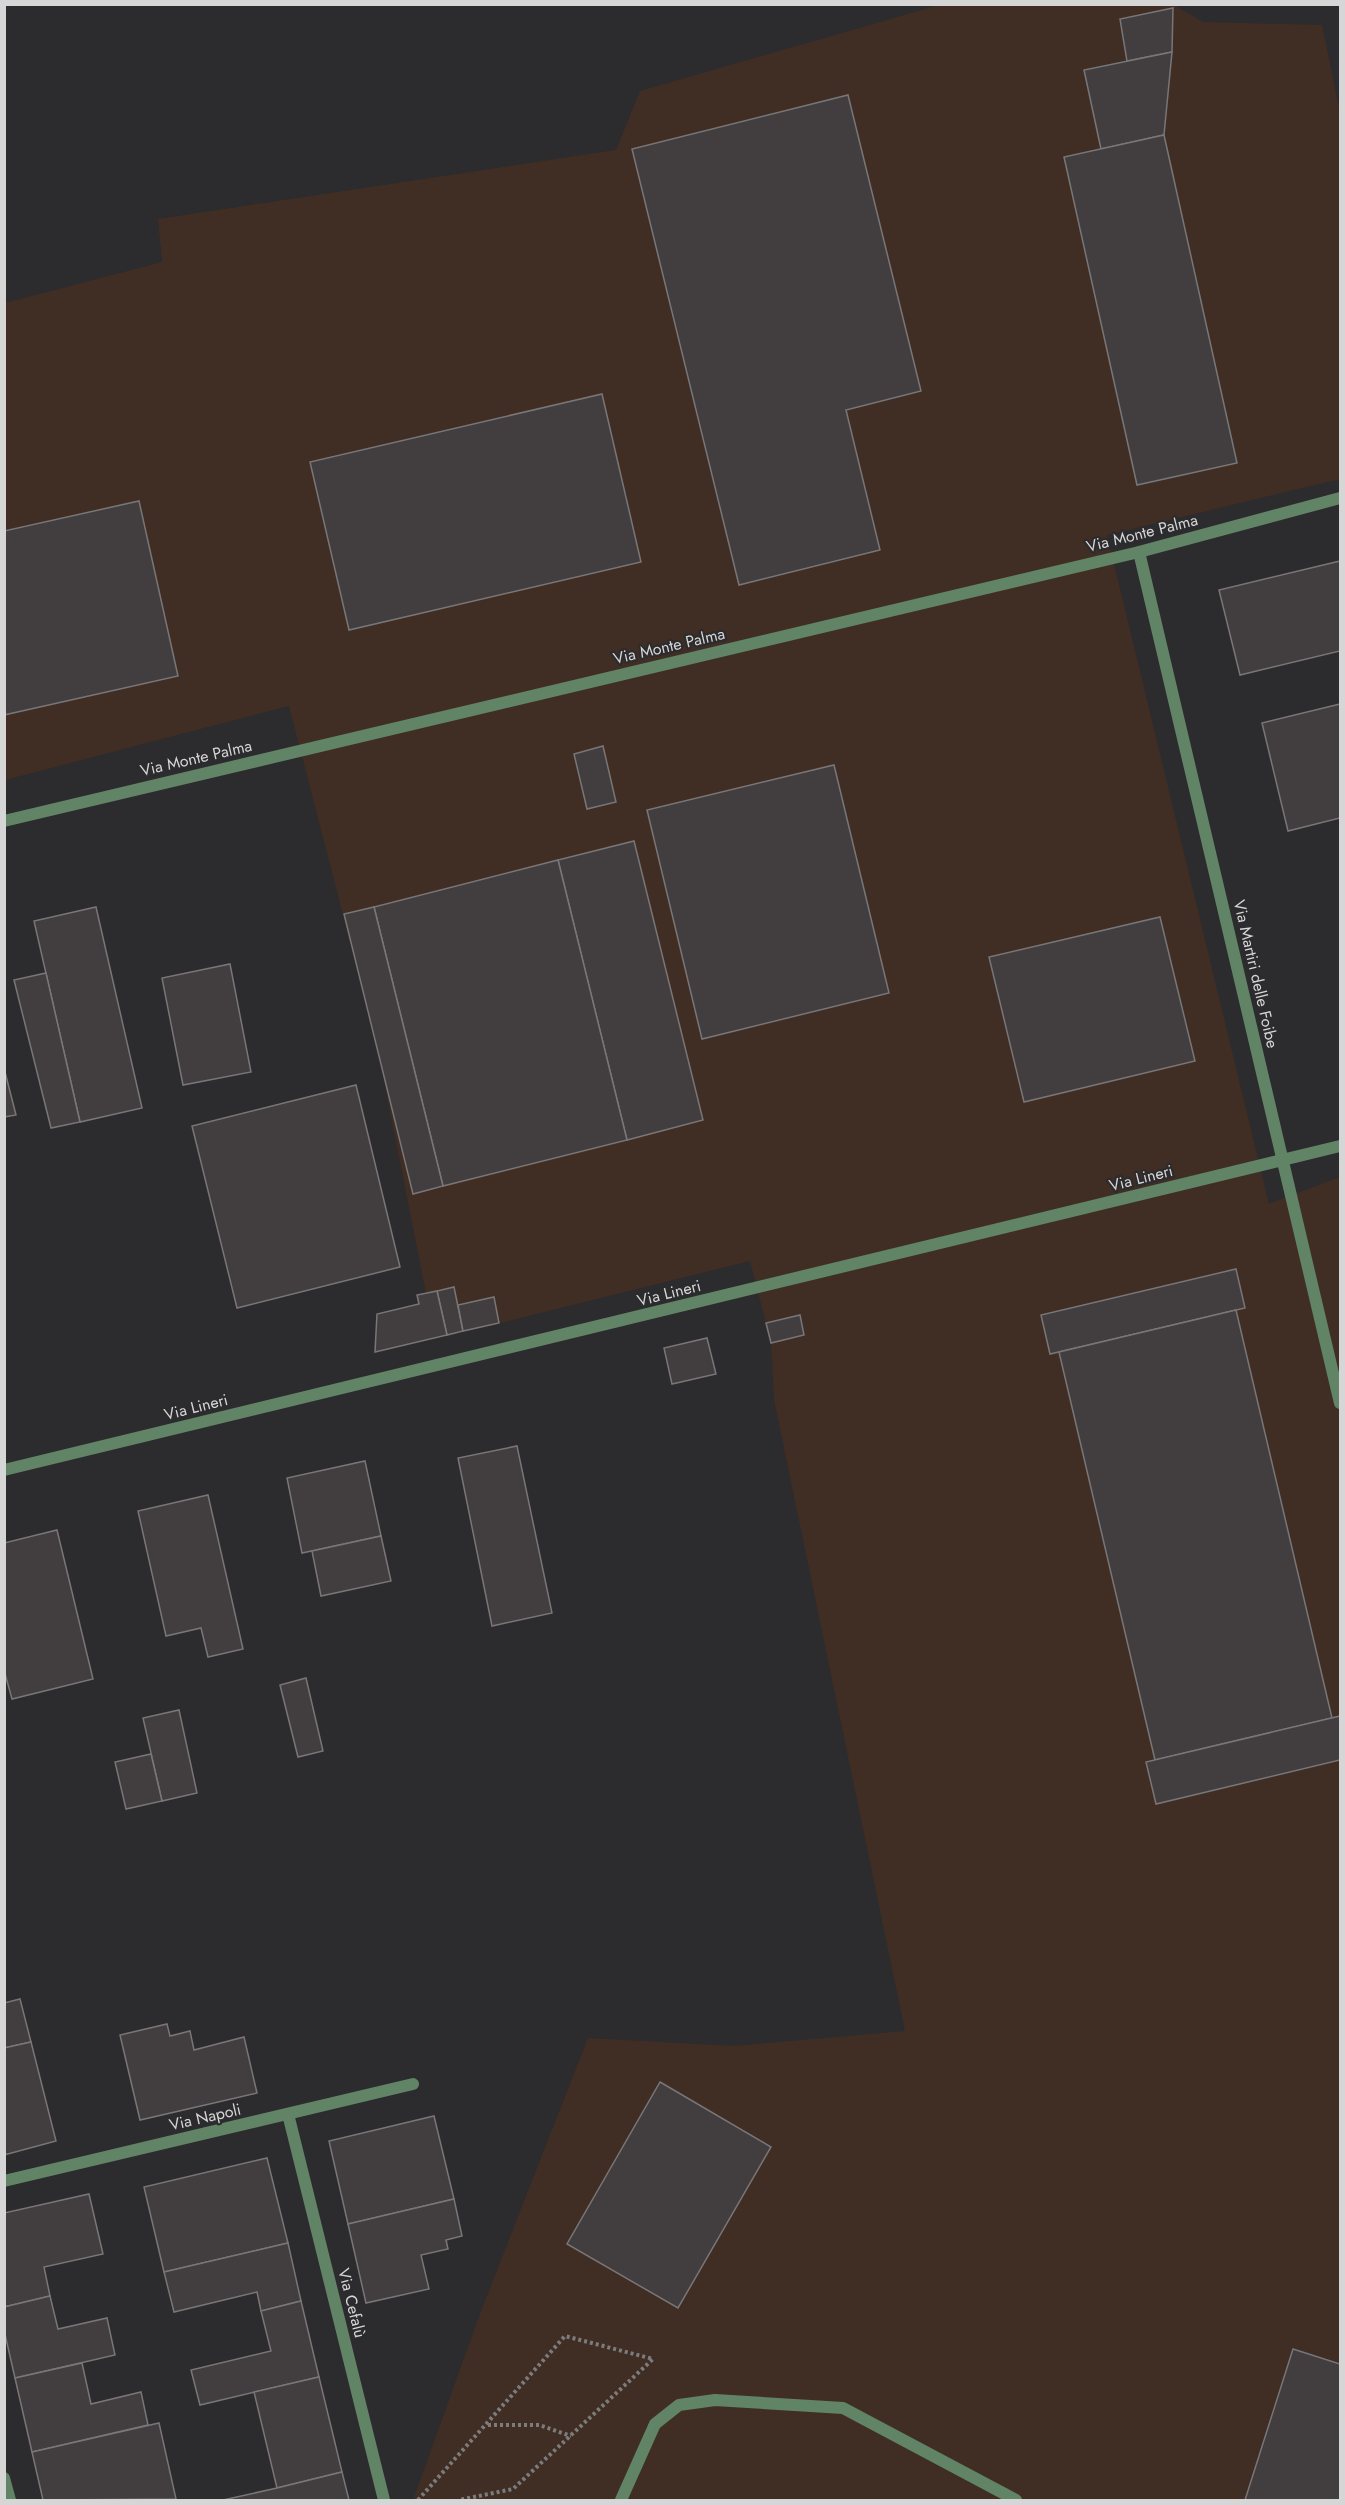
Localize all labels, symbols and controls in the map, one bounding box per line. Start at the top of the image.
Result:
street label: Via Monte Palma [1084,508,1200,558]
street label: Via Monte Palma [611,622,727,670]
street label: Via Monte Palma [138,734,254,782]
street label: Via Martiri delle Foibe [1228,898,1284,1050]
street label: Via Lineri [1107,1159,1175,1197]
street label: Via Lineri [635,1274,703,1312]
street label: Via Lineri [162,1388,230,1426]
street label: Via Napoli [167,2098,243,2136]
street label: Via Cefalù [332,2266,372,2340]

